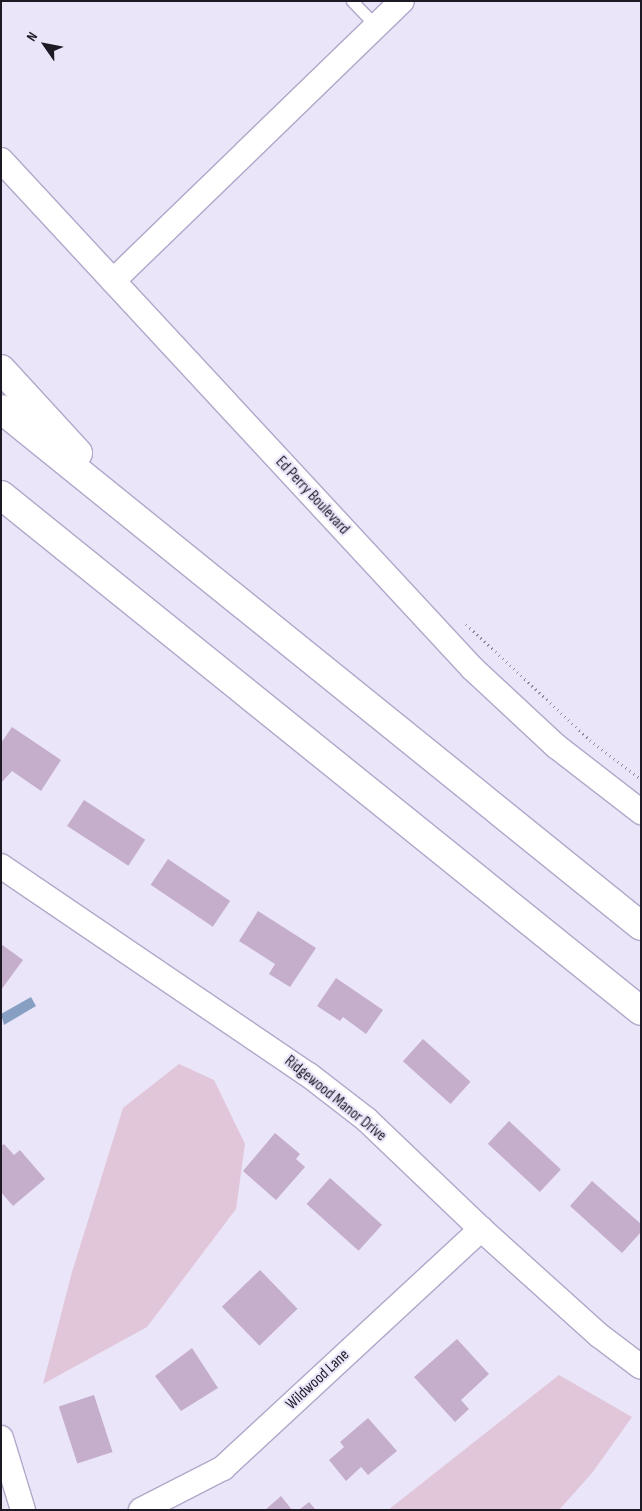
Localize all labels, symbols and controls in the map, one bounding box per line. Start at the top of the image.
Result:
north arrow [20,20,70,70]
text: N [23,29,41,44]
street label: Ed Perry Boulevard [271,453,353,539]
street label: Ridgewood Manor Drive [280,1052,390,1146]
street label: Wildwood Lane [282,1346,354,1414]

